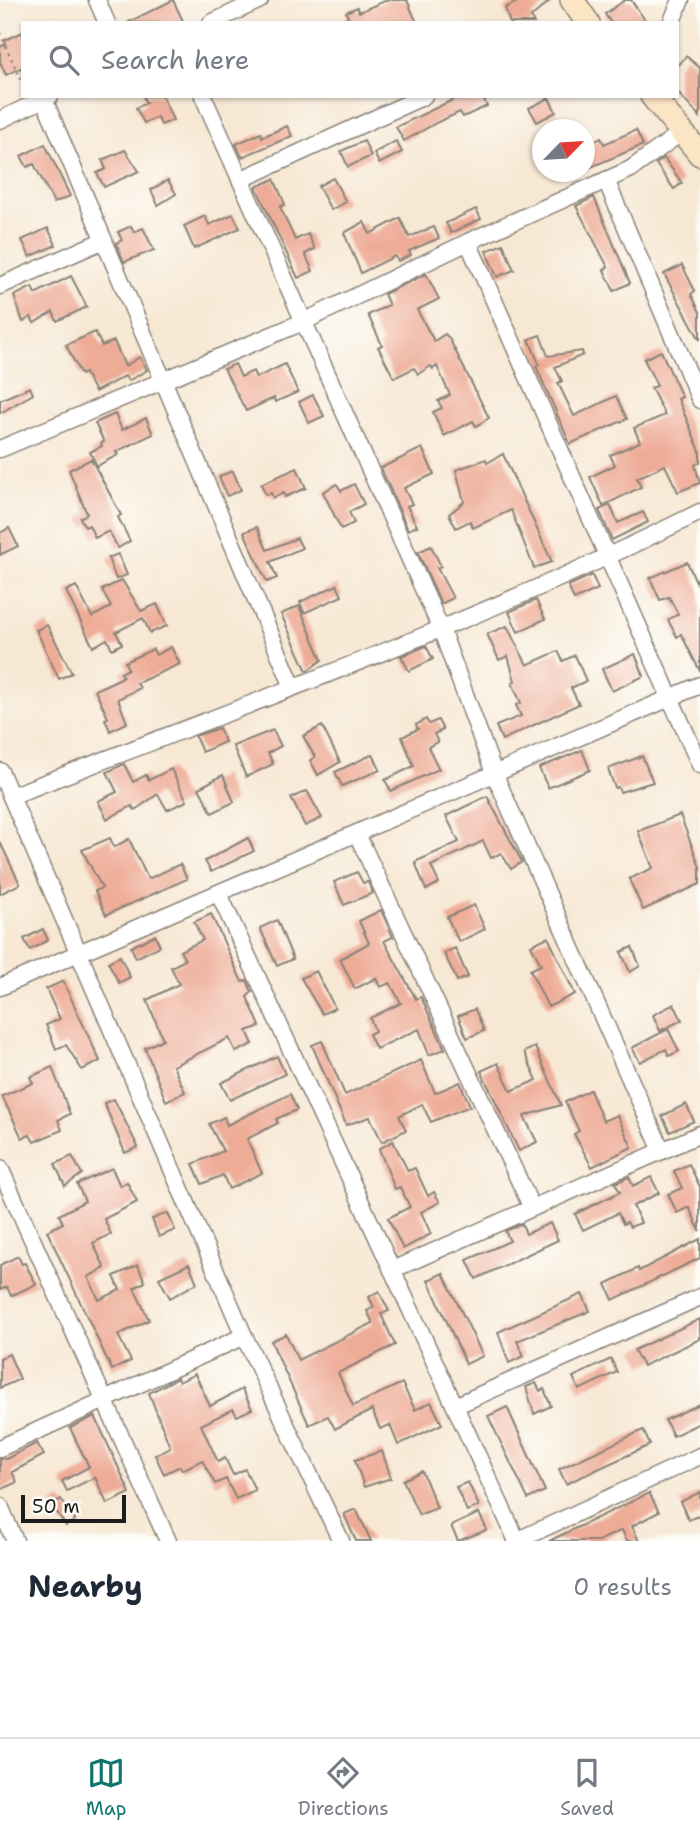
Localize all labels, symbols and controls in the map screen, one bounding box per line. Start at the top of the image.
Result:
search box [21,21,679,98]
icon: search [45,41,83,79]
text: Search here [101,42,250,77]
north arrow [532,119,595,182]
scale bar [21,1492,126,1524]
text: 50 m [32,1494,80,1519]
text: Nearby [28,1566,143,1607]
text: 0 results [573,1572,672,1602]
tab: Map [86,1754,126,1821]
tab: Directions [298,1754,389,1821]
tab: Saved [560,1754,614,1821]

